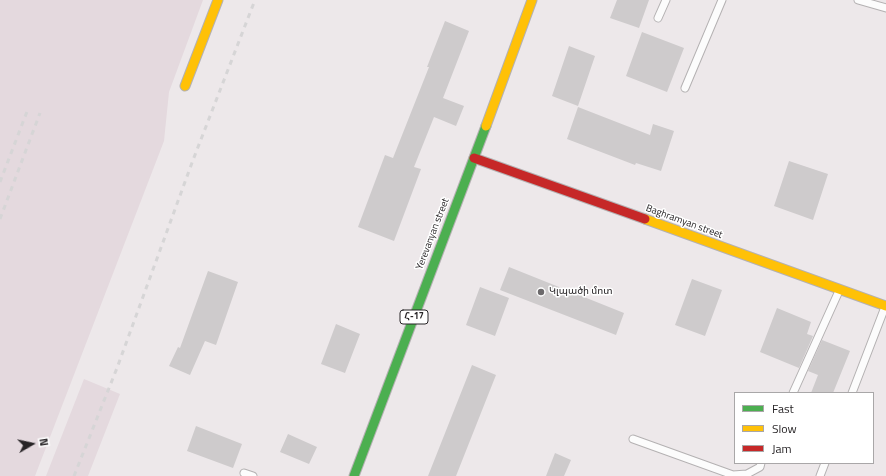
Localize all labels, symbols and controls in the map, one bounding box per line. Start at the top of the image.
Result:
street label: Yerevanyan street [414,197,452,271]
street label: Baghramyan street [644,203,724,241]
place label: Կլպածի մոտ [549,286,612,298]
marker: Կլպածի մոտ [536,287,546,297]
road number: Հ-17 [400,310,428,324]
legend [734,392,874,464]
text: Fast [772,399,794,418]
text: Slow [772,419,797,438]
north arrow [12,424,52,464]
text: N [35,437,52,447]
text: Jam [772,439,792,458]

